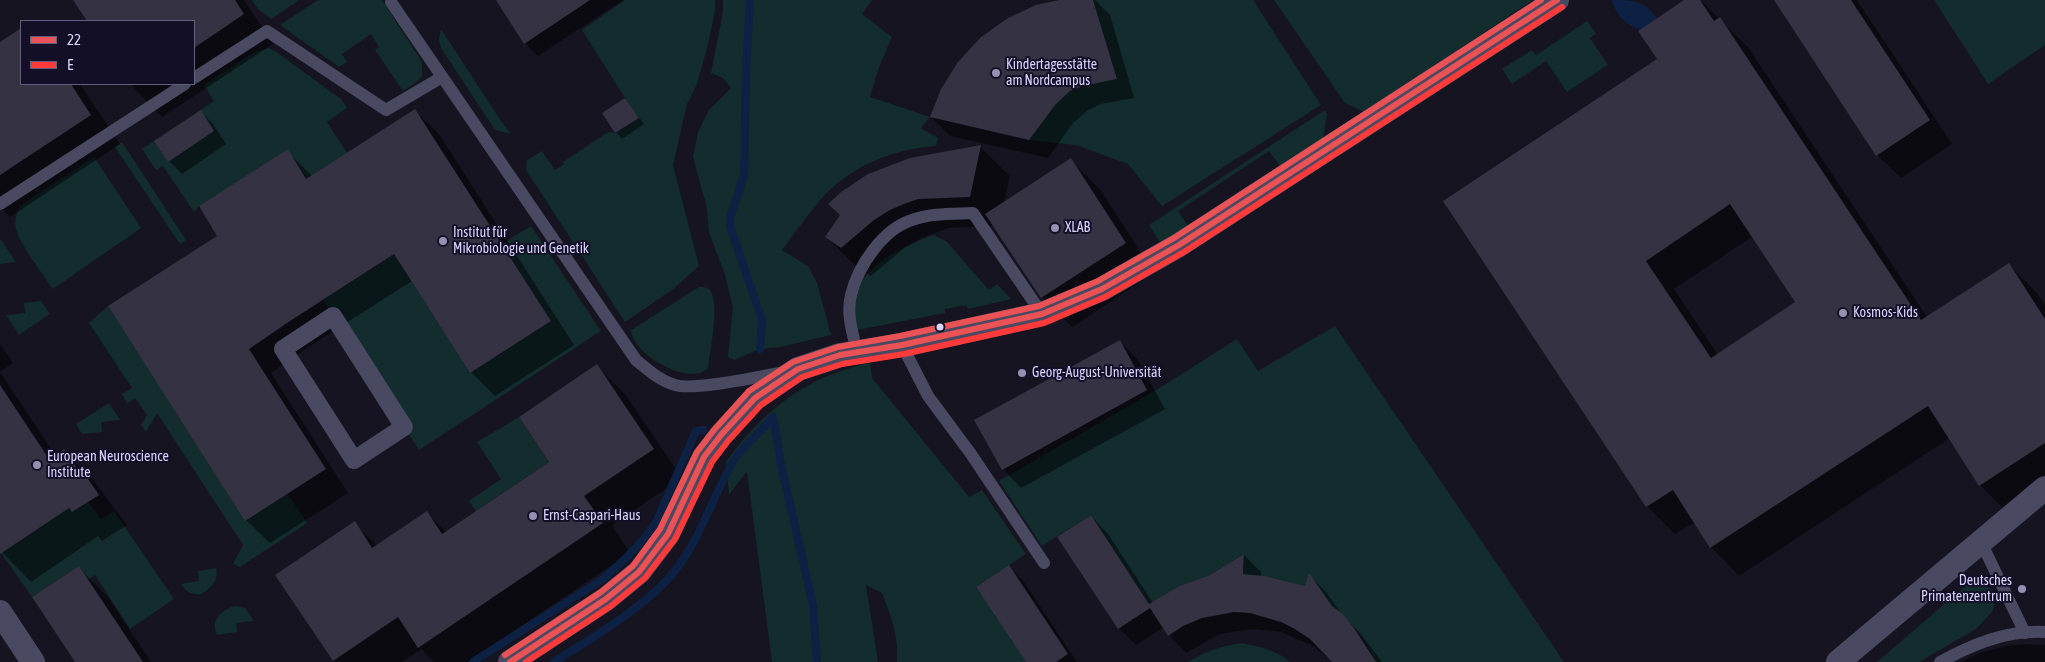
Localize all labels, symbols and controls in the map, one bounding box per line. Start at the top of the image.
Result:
legend [20,20,195,85]
text: 22 [67,31,81,48]
text: E [67,56,73,73]
place label: Kindertagesstätte am Nordcampus [1006,57,1097,90]
marker: Kindertagesstätte am Nordcampus [990,67,1002,79]
place label: XLAB [1065,220,1090,236]
marker: XLAB [1049,222,1061,234]
place label: Institut für Mikrobiologie und Genetik [453,225,589,258]
marker: Institut für Mikrobiologie und Genetik [437,235,449,247]
place label: Kosmos-Kids [1853,305,1918,321]
marker: Kosmos-Kids [1837,307,1849,319]
unlabelled marker [935,322,945,332]
place label: Georg-August-Universität [1032,365,1162,381]
marker: Georg-August-Universität [1016,367,1028,379]
place label: European Neuroscience Institute [47,449,169,482]
marker: European Neuroscience Institute [31,459,43,471]
place label: Ernst-Caspari-Haus [543,508,640,524]
marker: Ernst-Caspari-Haus [527,510,539,522]
place label: Deutsches Primatenzentrum [1921,573,2012,606]
marker: Deutsches Primatenzentrum [2016,583,2028,595]

